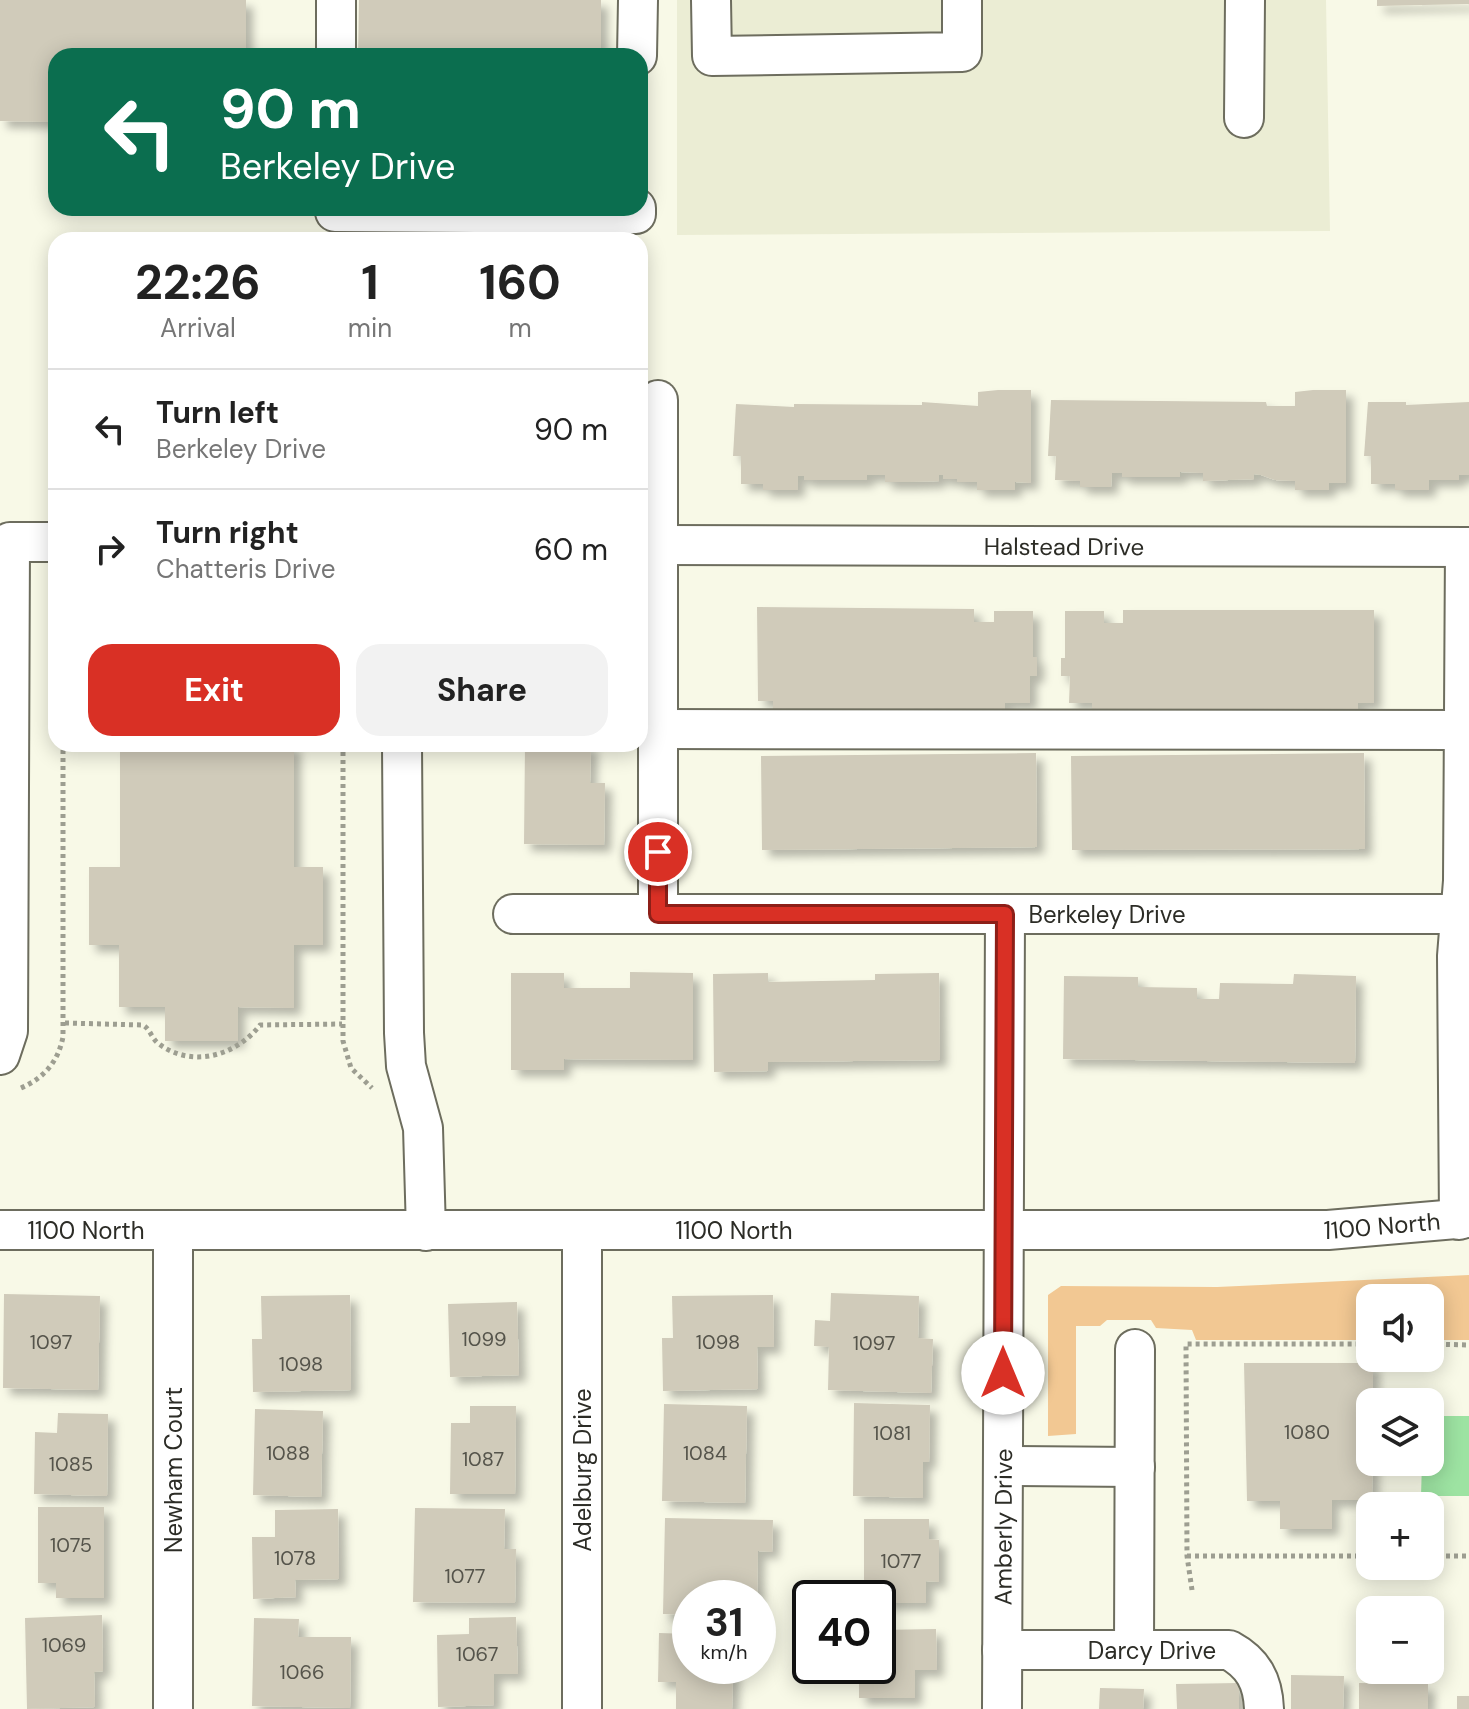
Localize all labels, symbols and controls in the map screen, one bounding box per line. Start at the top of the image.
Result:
text: 90 m [220,72,361,145]
icon: left [88,80,192,184]
text: Berkeley Drive [220,143,455,190]
text: 22:26 [135,251,261,314]
text: 1 [361,251,379,314]
text: 160 [479,251,561,314]
text: Arrival [160,311,236,345]
text: min [348,311,392,345]
text: m [508,311,532,345]
text: Turn left [156,393,279,432]
icon: left [88,407,132,451]
text: 90 m [534,410,608,449]
text: Berkeley Drive [156,432,326,466]
text: Turn right [156,513,299,552]
icon: right [88,527,132,571]
text: 60 m [534,530,608,569]
street label: Halstead Drive [984,530,1144,562]
text: Chatteris Drive [156,552,336,586]
button: Exit [88,644,340,736]
button: Share [356,644,608,736]
pin [624,818,692,886]
icon: arrive [636,830,680,874]
street label: Berkeley Drive [1028,899,1186,930]
street label: 1100 North [1323,1205,1442,1246]
street label: 1100 North [27,1215,145,1246]
street label: 1100 North [675,1215,793,1246]
map controls [1356,1284,1444,1684]
button: sound [1356,1284,1444,1372]
house number: 1099 [461,1326,507,1352]
house number: 1097 [30,1329,72,1355]
house number: 1098 [696,1329,740,1355]
house number: 1097 [853,1330,895,1356]
position arrow [961,1331,1045,1415]
house number: 1098 [279,1351,323,1377]
street label: Newham Court [158,1387,189,1553]
street label: Adelburg Drive [567,1388,598,1552]
button: layers [1356,1388,1444,1476]
house number: 1080 [1284,1419,1330,1445]
house number: 1081 [873,1420,911,1446]
house number: 1088 [266,1440,310,1466]
house number: 1084 [683,1440,727,1466]
house number: 1087 [462,1446,504,1472]
street label: Amberly Drive [987,1449,1018,1605]
house number: 1085 [49,1451,93,1477]
button: + [1356,1492,1444,1580]
house number: 1075 [50,1532,92,1558]
house number: 1078 [274,1545,316,1571]
house number: 1077 [881,1548,922,1574]
house number: 1077 [445,1563,486,1589]
speed limit sign: 40 [792,1580,896,1684]
text: 31 [705,1596,743,1648]
button: − [1356,1596,1444,1684]
house number: 1069 [42,1632,86,1658]
street label: Darcy Drive [1088,1635,1216,1666]
text: km/h [700,1639,748,1665]
house number: 1067 [456,1641,498,1667]
house number: 1066 [279,1659,325,1685]

